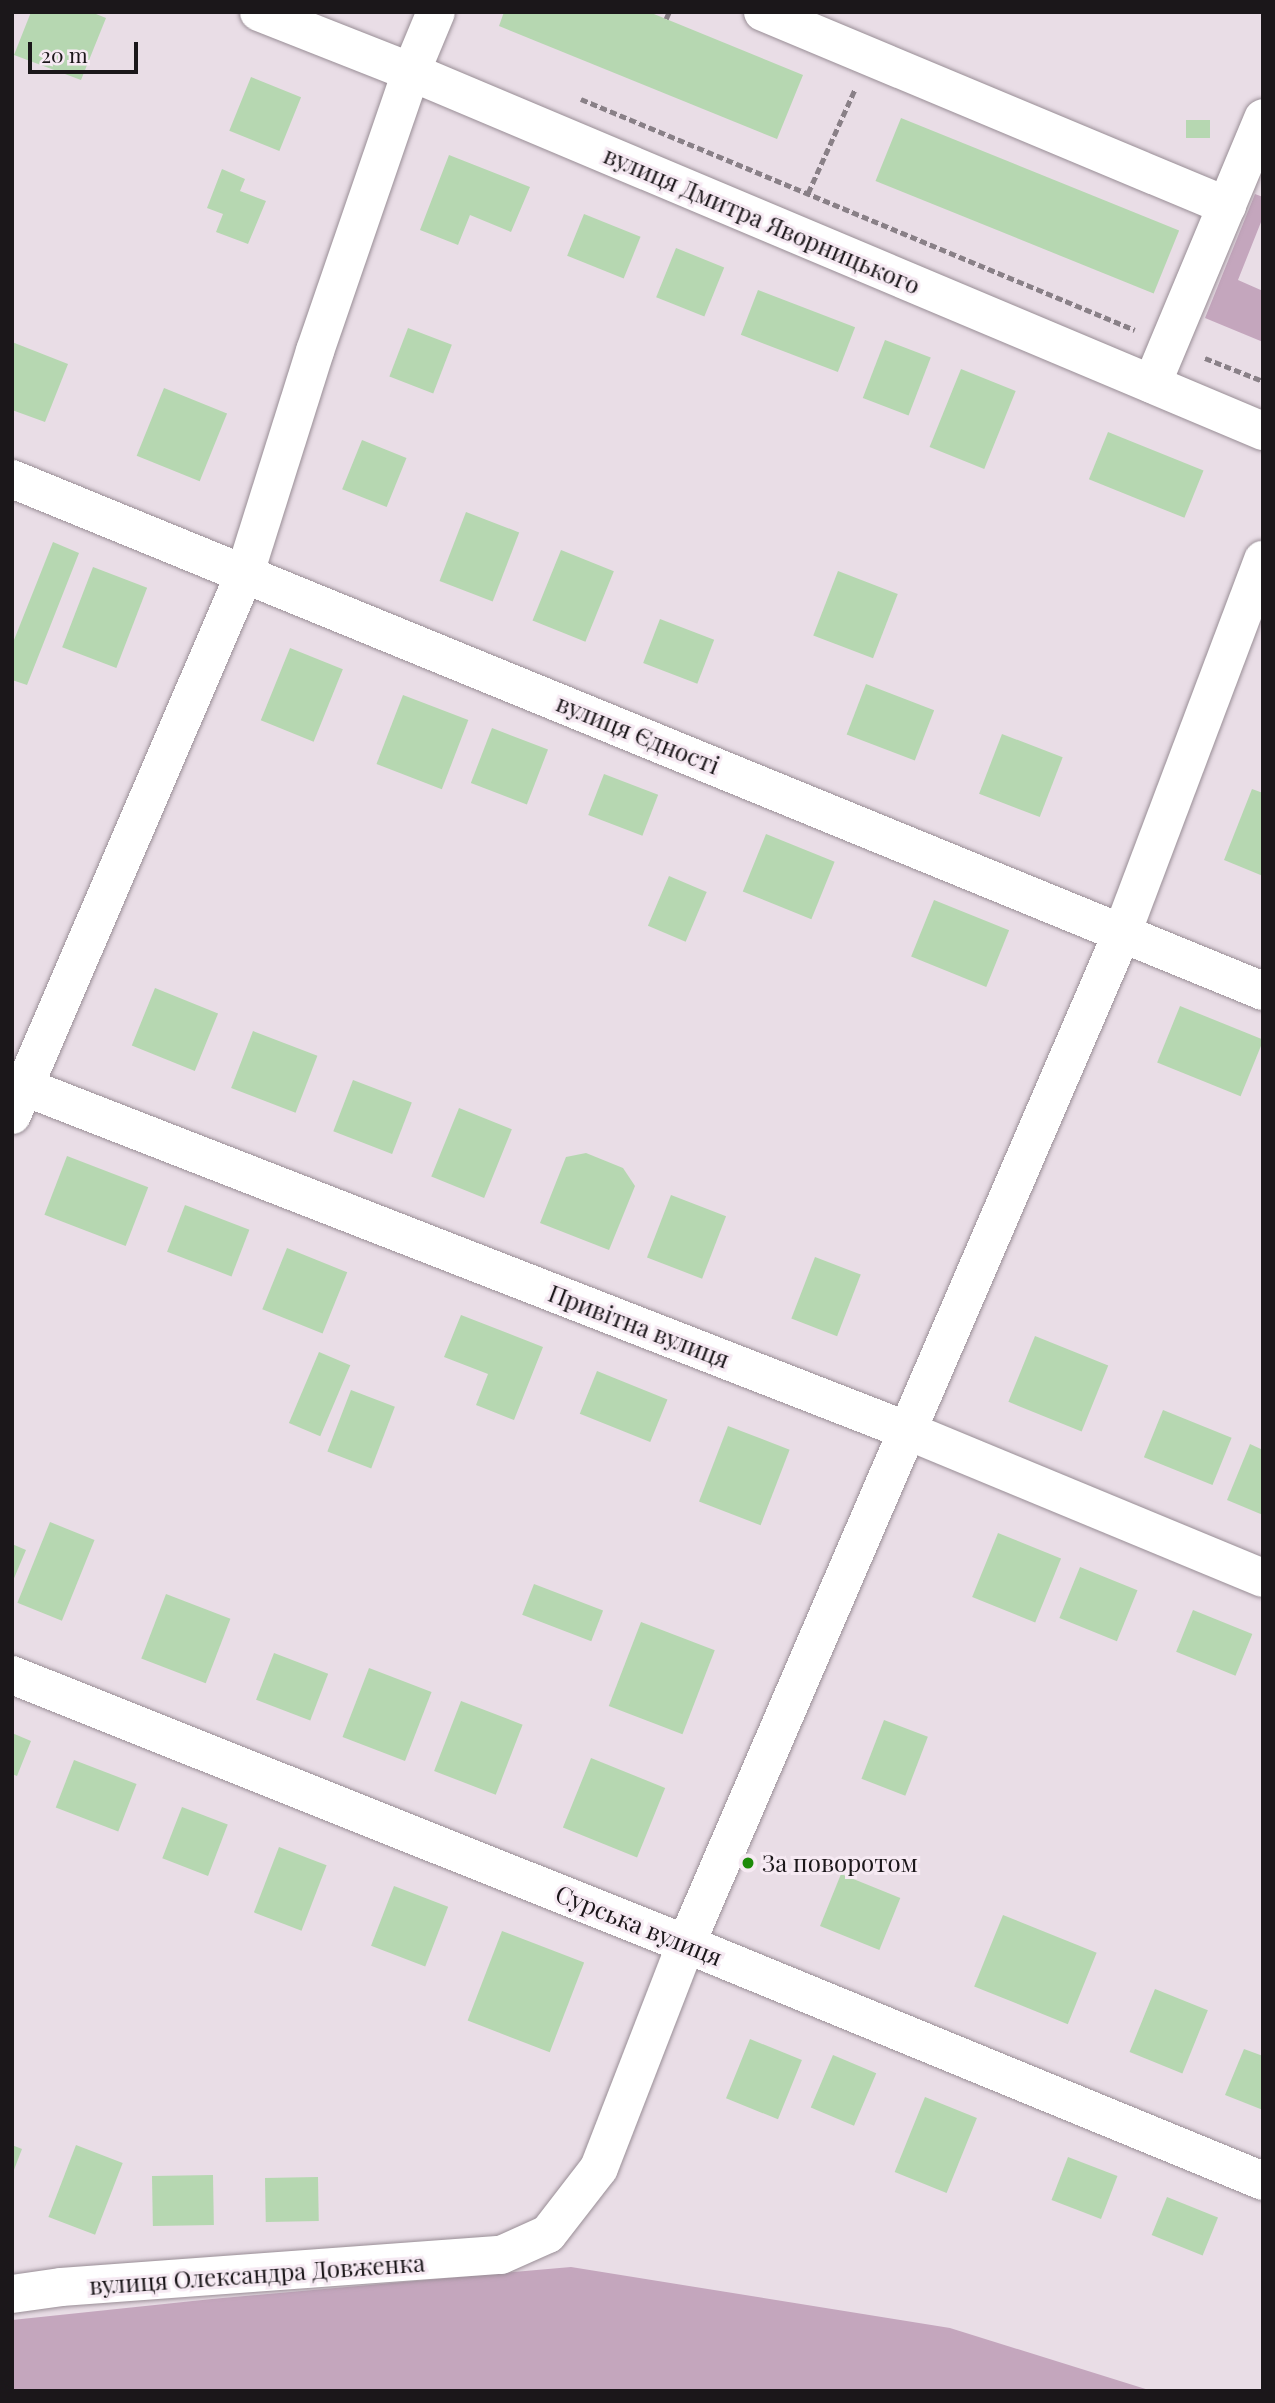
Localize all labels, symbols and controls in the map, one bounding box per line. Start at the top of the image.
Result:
scale bar [32,28,142,72]
text: 20 m [41,40,88,68]
street label: вулиця Дмитра Яворницького [600,140,924,300]
street label: вулиця Єдності [552,688,724,780]
street label: Привітна вулиця [544,1278,734,1374]
place label: За поворотом [762,1849,918,1877]
marker: За поворотом [740,1855,756,1871]
street label: Сурська вулиця [552,1879,726,1971]
street label: вулиця Олександра Довженка [88,2248,426,2300]

